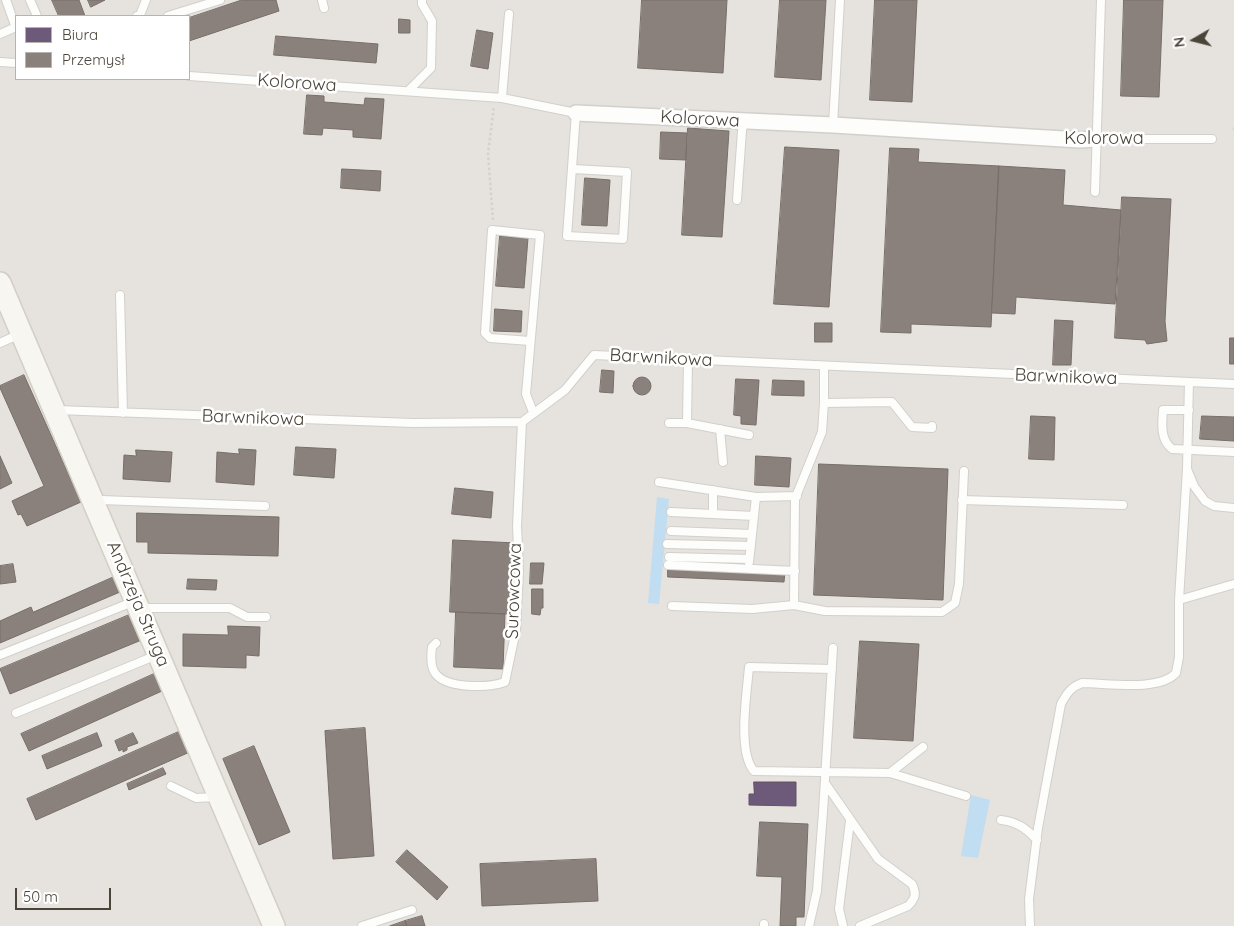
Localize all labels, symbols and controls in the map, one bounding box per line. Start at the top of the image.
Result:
legend [15,15,190,80]
north arrow [1169,15,1219,65]
text: Biura [62,25,98,44]
text: N [1170,36,1189,48]
text: Przemysł [62,50,125,69]
street label: Kolorowa [257,69,337,97]
street label: Kolorowa [660,106,740,132]
street label: Kolorowa [1064,128,1144,150]
street label: Barwnikowa [609,345,713,371]
street label: Barwnikowa [1014,364,1118,390]
street label: Barwnikowa [201,405,305,431]
street label: Andrzeja Struga [102,538,174,670]
street label: Surowcowa [502,543,526,639]
scale bar [18,878,114,910]
text: 50 m [23,887,58,906]

